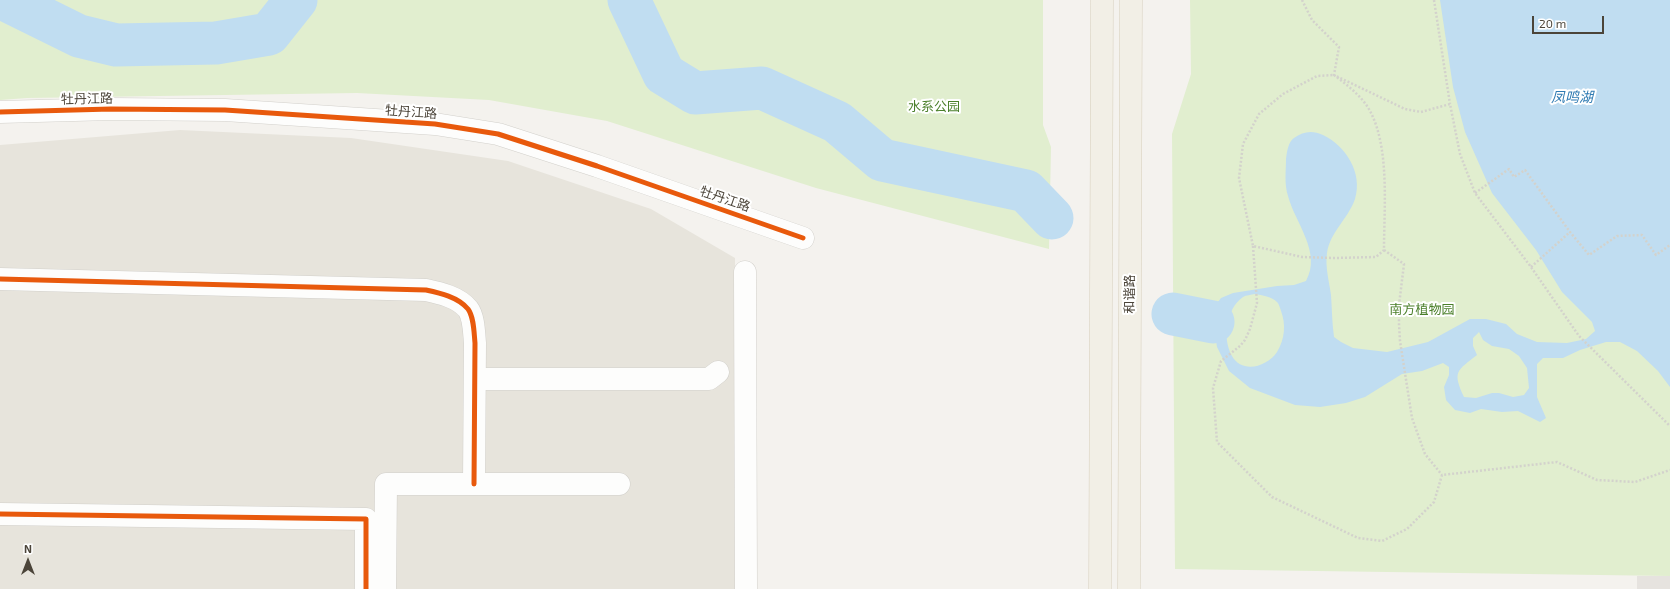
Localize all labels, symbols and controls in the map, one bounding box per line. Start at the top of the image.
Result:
scale bar [1534,8,1606,34]
text: 20 m [1539,16,1566,30]
water label: 凤鸣湖 [1551,89,1593,105]
street label: 牡丹江路 [61,91,113,107]
park label: 水系公园 [908,99,960,115]
street label: 牡丹江路 [385,102,437,122]
street label: 牡丹江路 [698,183,752,215]
street label: 和谐路 [1122,275,1138,313]
park label: 南方植物园 [1390,302,1454,318]
north arrow [8,541,48,581]
text: N [24,542,32,555]

